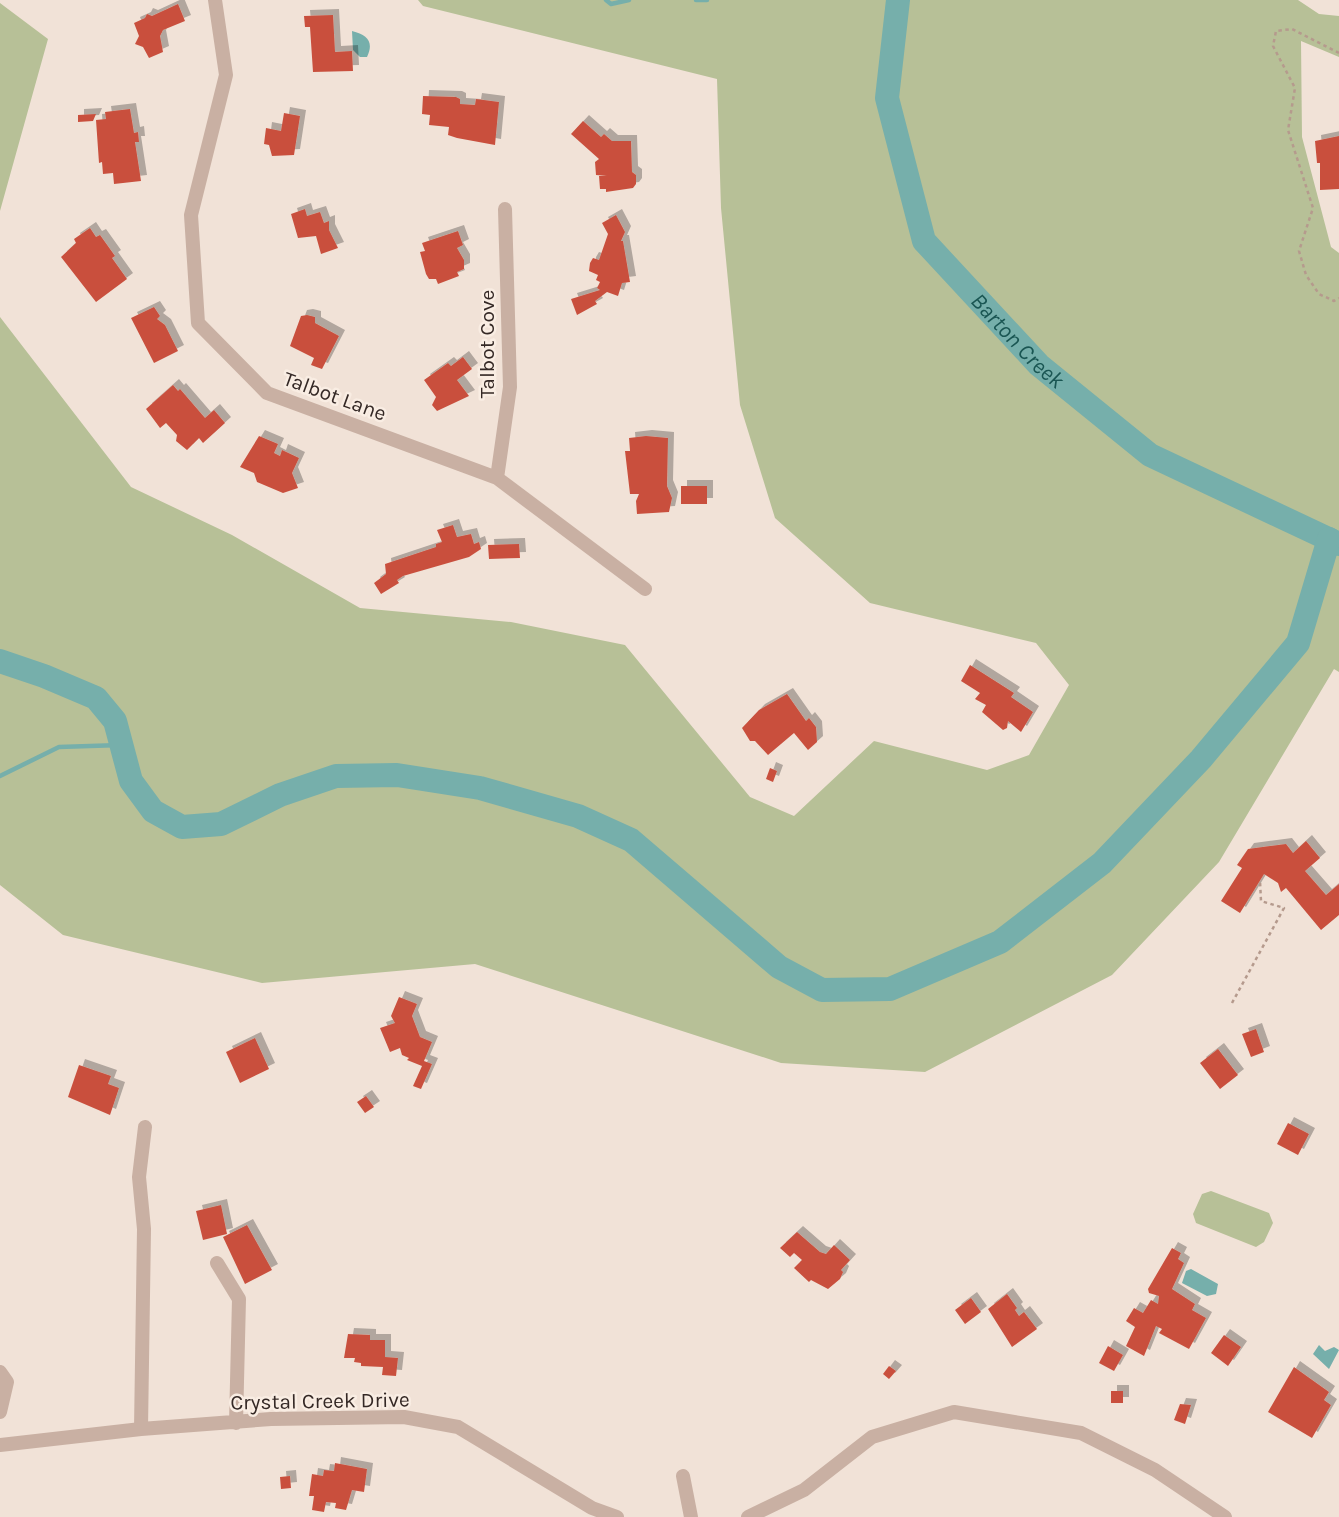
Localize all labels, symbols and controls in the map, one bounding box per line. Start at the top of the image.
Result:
water label: Barton Creek [965,287,1070,394]
street label: Talbot Cove [475,290,499,398]
street label: Talbot Lane [280,366,390,426]
street label: Crystal Creek Drive [230,1387,410,1415]

